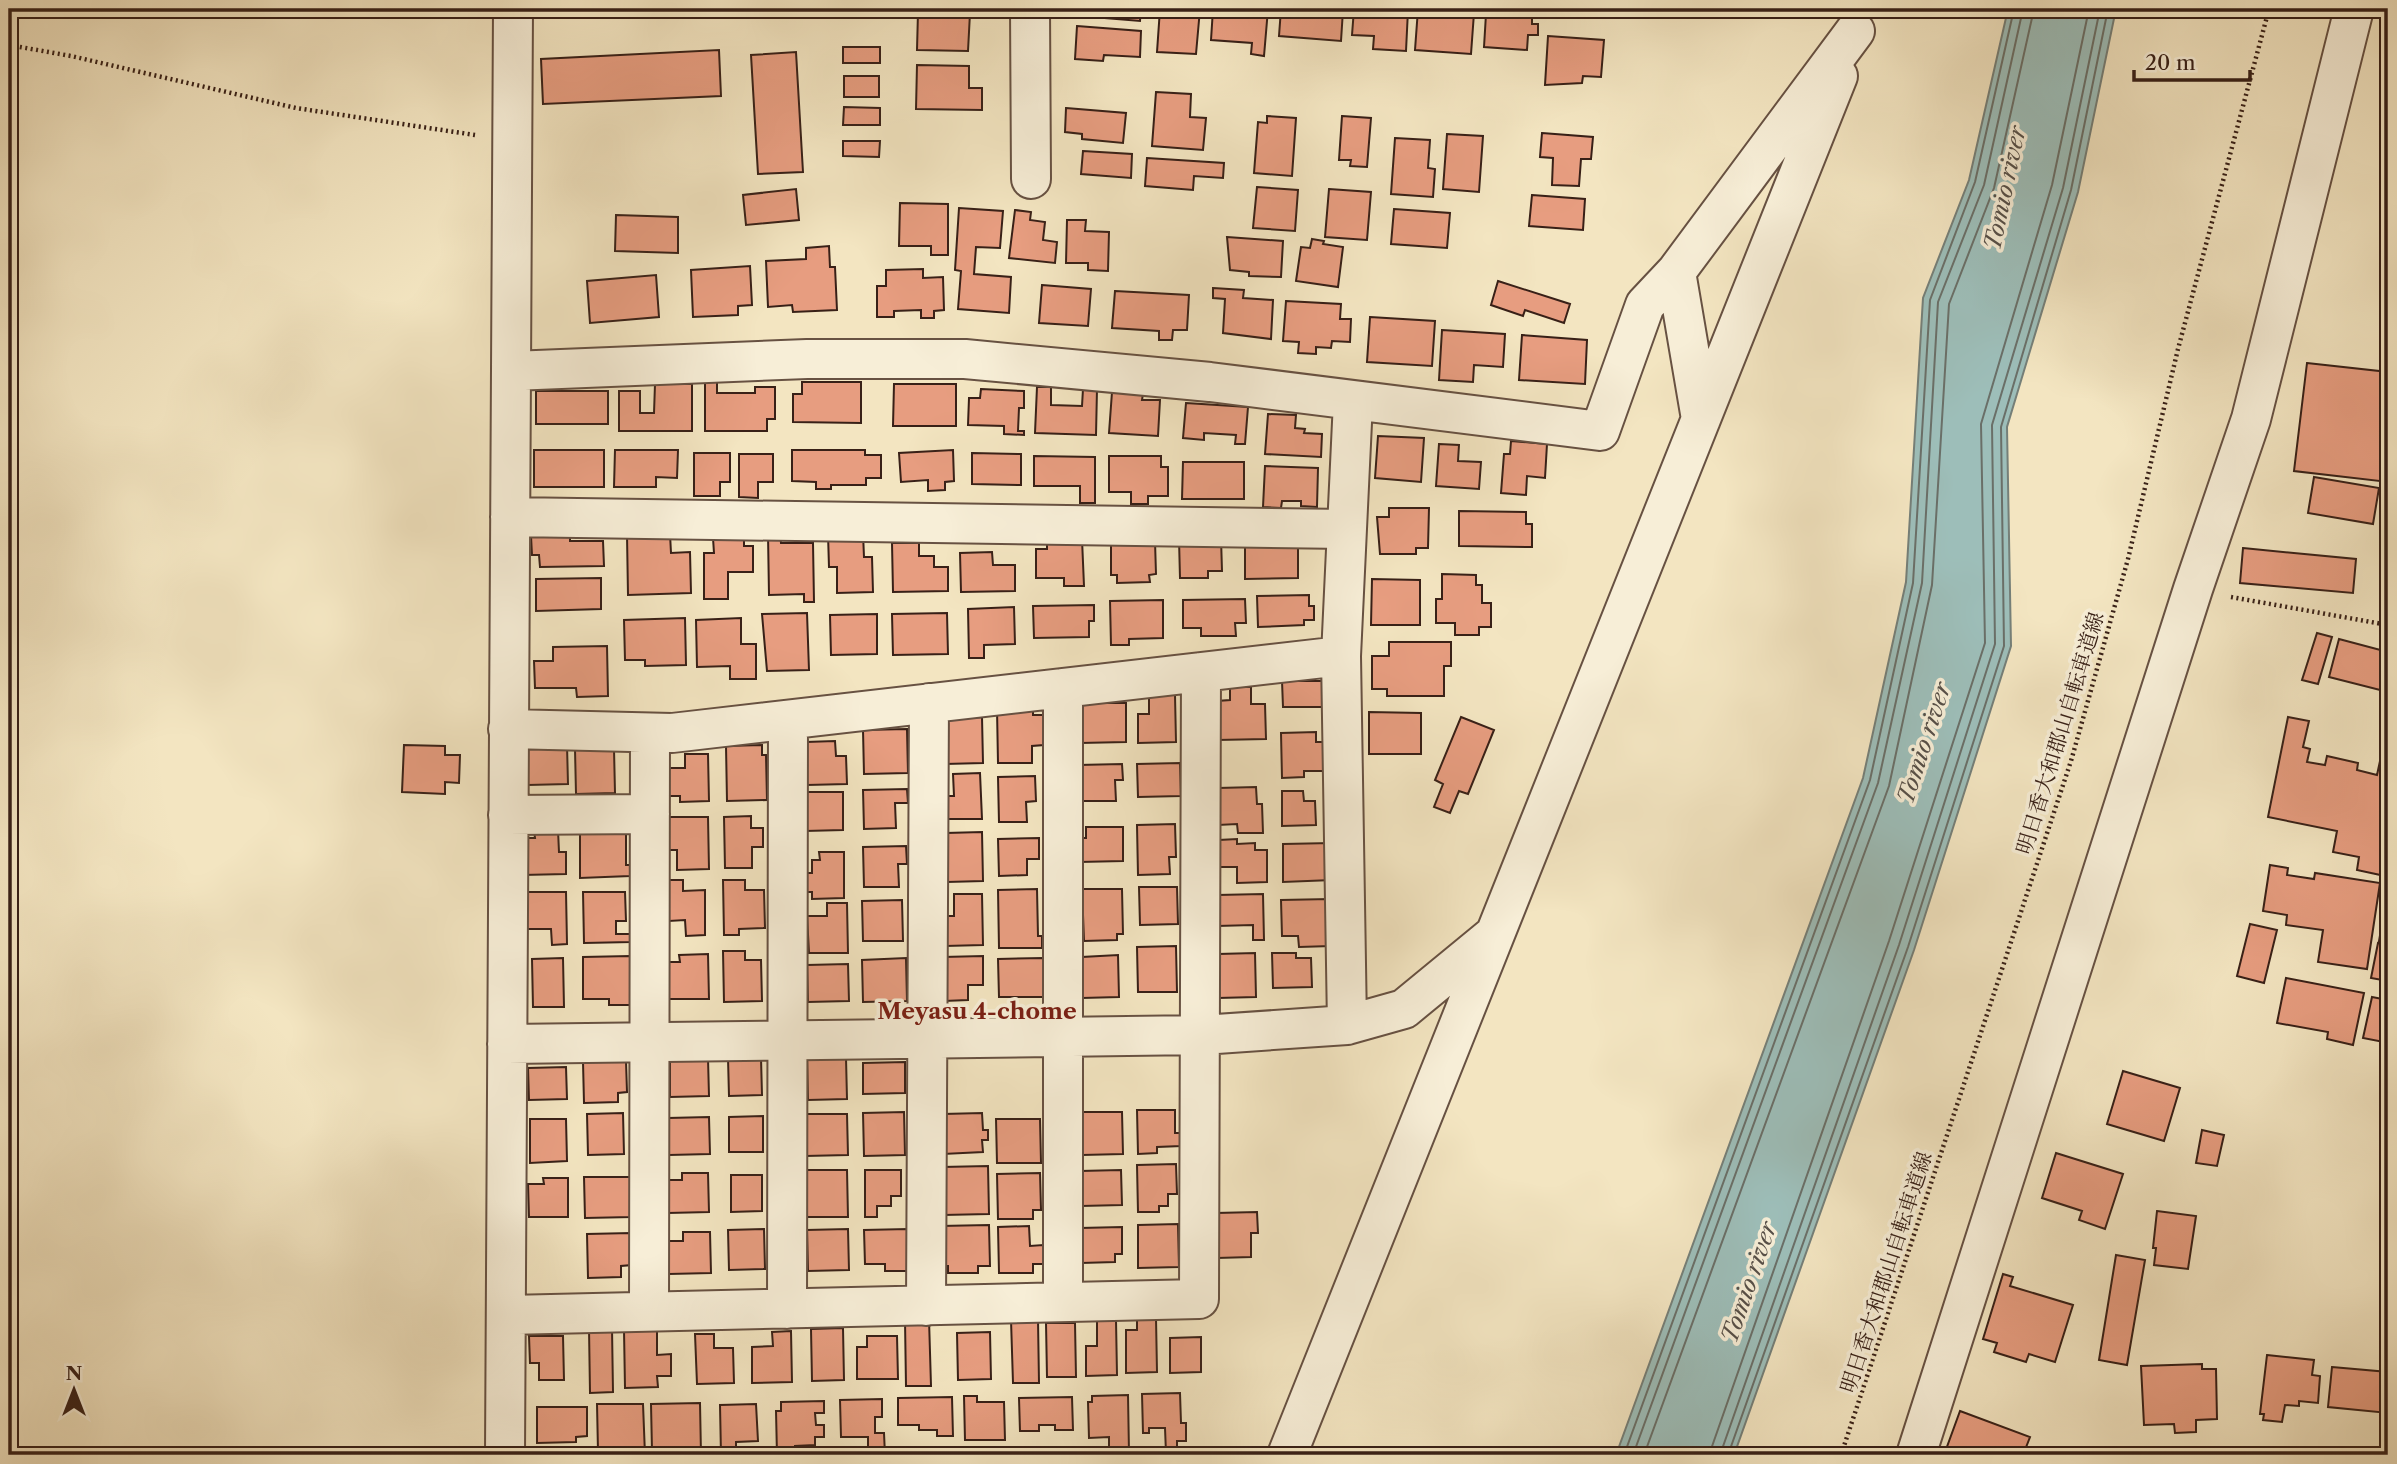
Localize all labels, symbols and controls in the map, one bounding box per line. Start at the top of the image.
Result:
scale bar [2134,38,2250,82]
text: 20 m [2145,50,2196,75]
water label: Tomio river [1978,122,2032,252]
street label: 明日香大和郡山自転車道線 [2011,609,2109,857]
water label: Tomio river [1891,678,1957,807]
district label: Meyasu 4-chome [877,997,1077,1025]
street label: 明日香大和郡山自転車道線 [1835,1148,1937,1396]
water label: Tomio river [1715,1217,1783,1346]
north arrow [38,1356,108,1426]
text: N [66,1362,82,1385]

